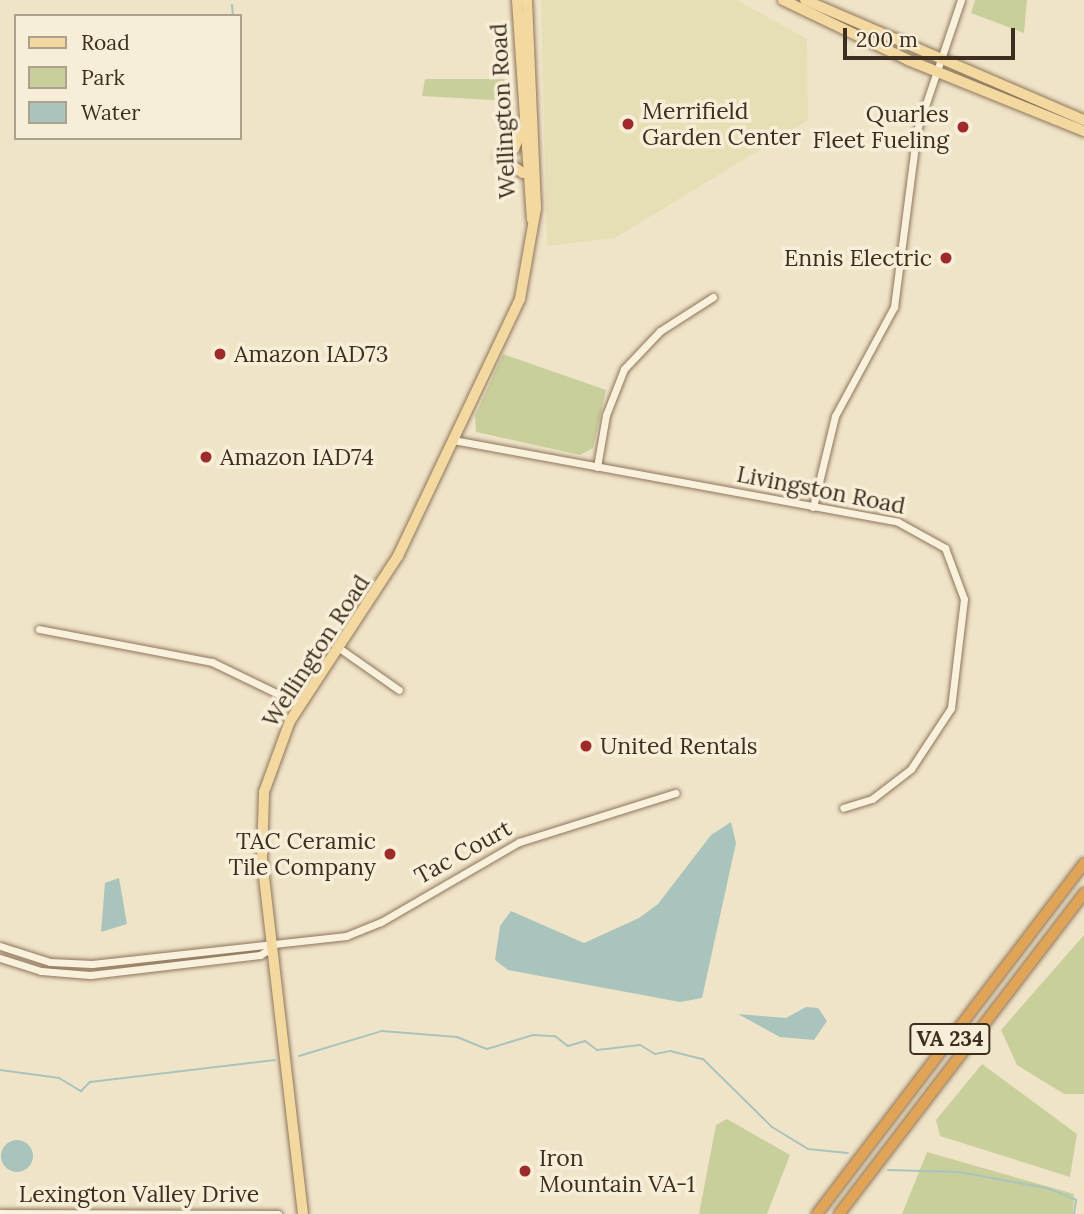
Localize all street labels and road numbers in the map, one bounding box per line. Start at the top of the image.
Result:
street label: Wellington Road [485,22,521,200]
street label: Livingston Road [734,460,908,520]
street label: Wellington Road [257,570,375,732]
street label: Tac Court [410,814,516,890]
road number: VA 234 [908,1021,992,1056]
street label: Lexington Valley Drive [19,1180,259,1208]

